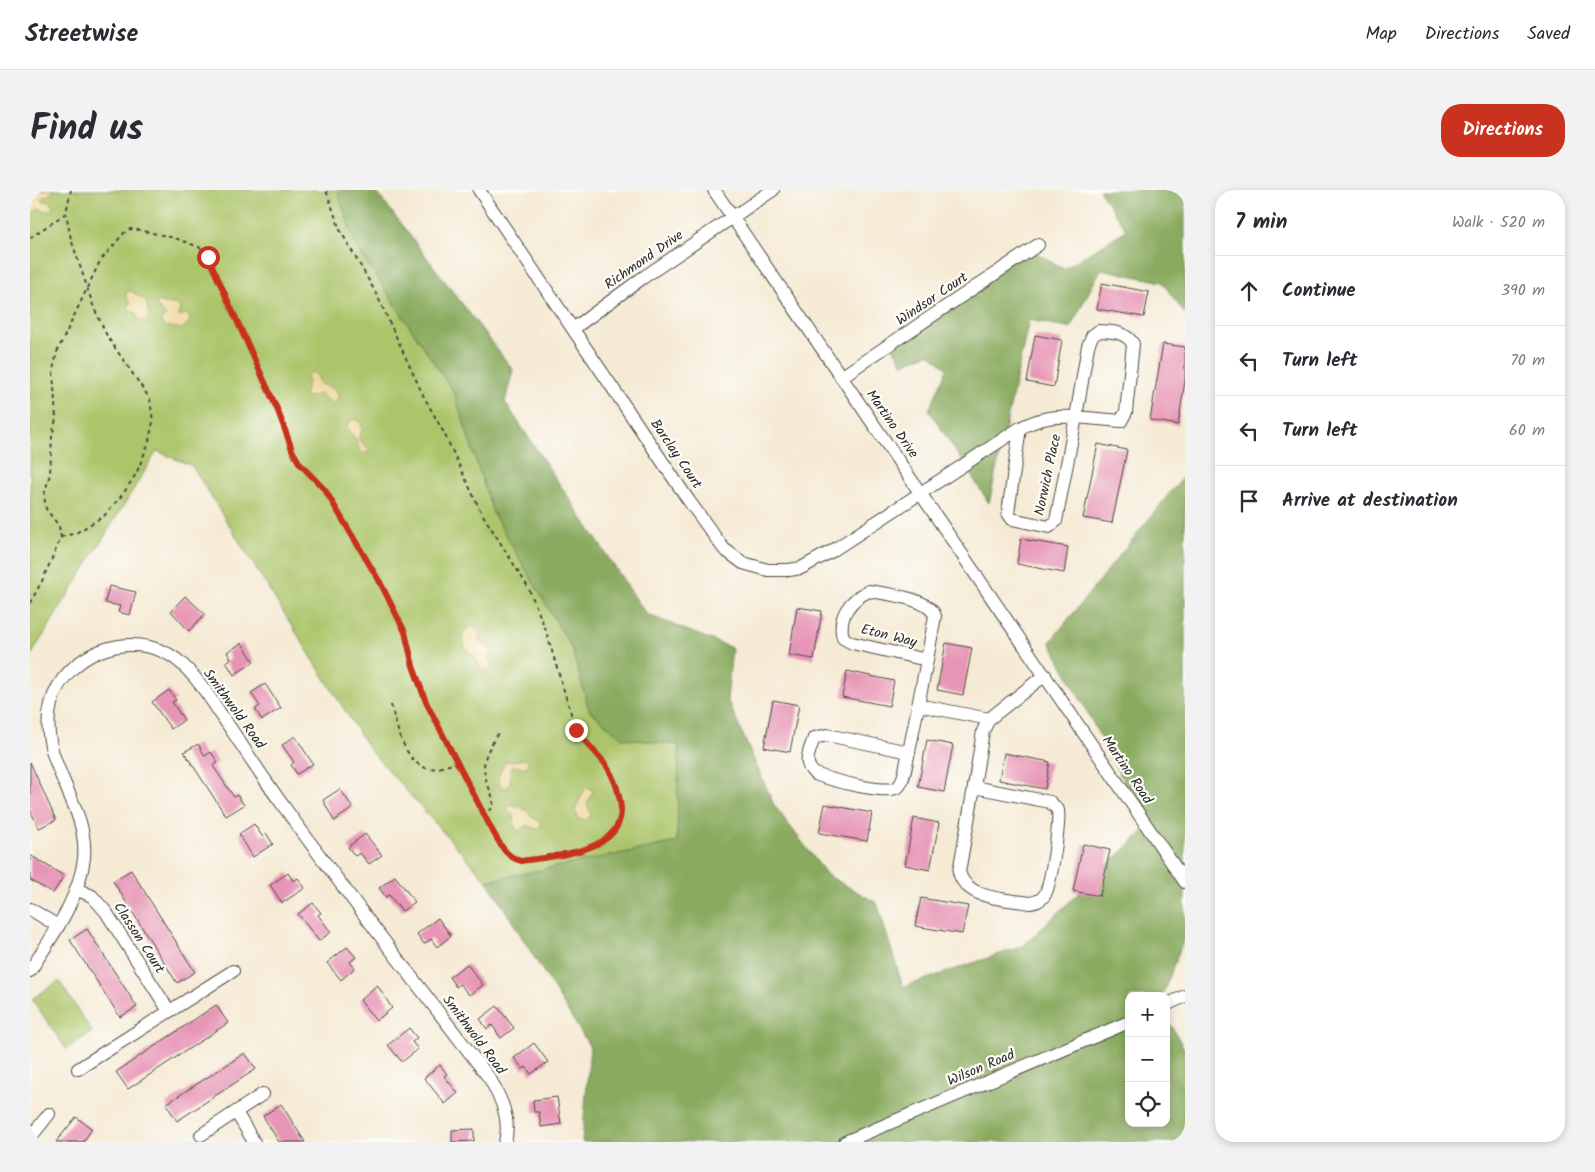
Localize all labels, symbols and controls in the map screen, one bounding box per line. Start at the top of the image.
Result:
text: Streetwise [25,15,138,54]
text: Map [1365,20,1397,49]
text: Directions [1425,20,1499,49]
text: Saved [1527,20,1570,49]
text: Find us [30,102,143,158]
button: Directions [1441,104,1565,157]
text: 7 min [1235,206,1287,239]
text: Walk · 520 m [1452,210,1545,235]
street label: Richmond Drive [600,224,689,295]
route start [197,246,220,269]
street label: Windsor Court [892,266,973,331]
text: Continue [1282,276,1355,306]
icon: ahead [1235,277,1263,305]
text: 390 m [1501,278,1545,303]
text: Turn left [1282,346,1357,376]
icon: left [1235,347,1263,375]
text: 70 m [1510,348,1545,373]
street label: Martino Drive [860,385,924,463]
street label: Barclay Court [644,415,708,494]
text: Turn left [1282,416,1357,446]
icon: left [1235,417,1263,445]
text: 60 m [1509,418,1545,443]
street label: Norwich Place [1029,432,1068,518]
text: Arrive at destination [1282,486,1458,516]
icon: arrive [1235,487,1263,515]
street label: Eton Way [859,618,920,654]
street label: Smithwold Road [197,664,271,755]
route end [565,719,588,742]
street label: Martino Road [1096,731,1159,810]
street label: Classon Court [108,898,171,979]
street label: Smithwold Road [437,991,512,1080]
map controls [1125,992,1170,1127]
button: + [1125,992,1170,1037]
button: − [1125,1037,1170,1082]
street label: Wilson Road [944,1044,1019,1092]
button: locate [1125,1082,1170,1127]

